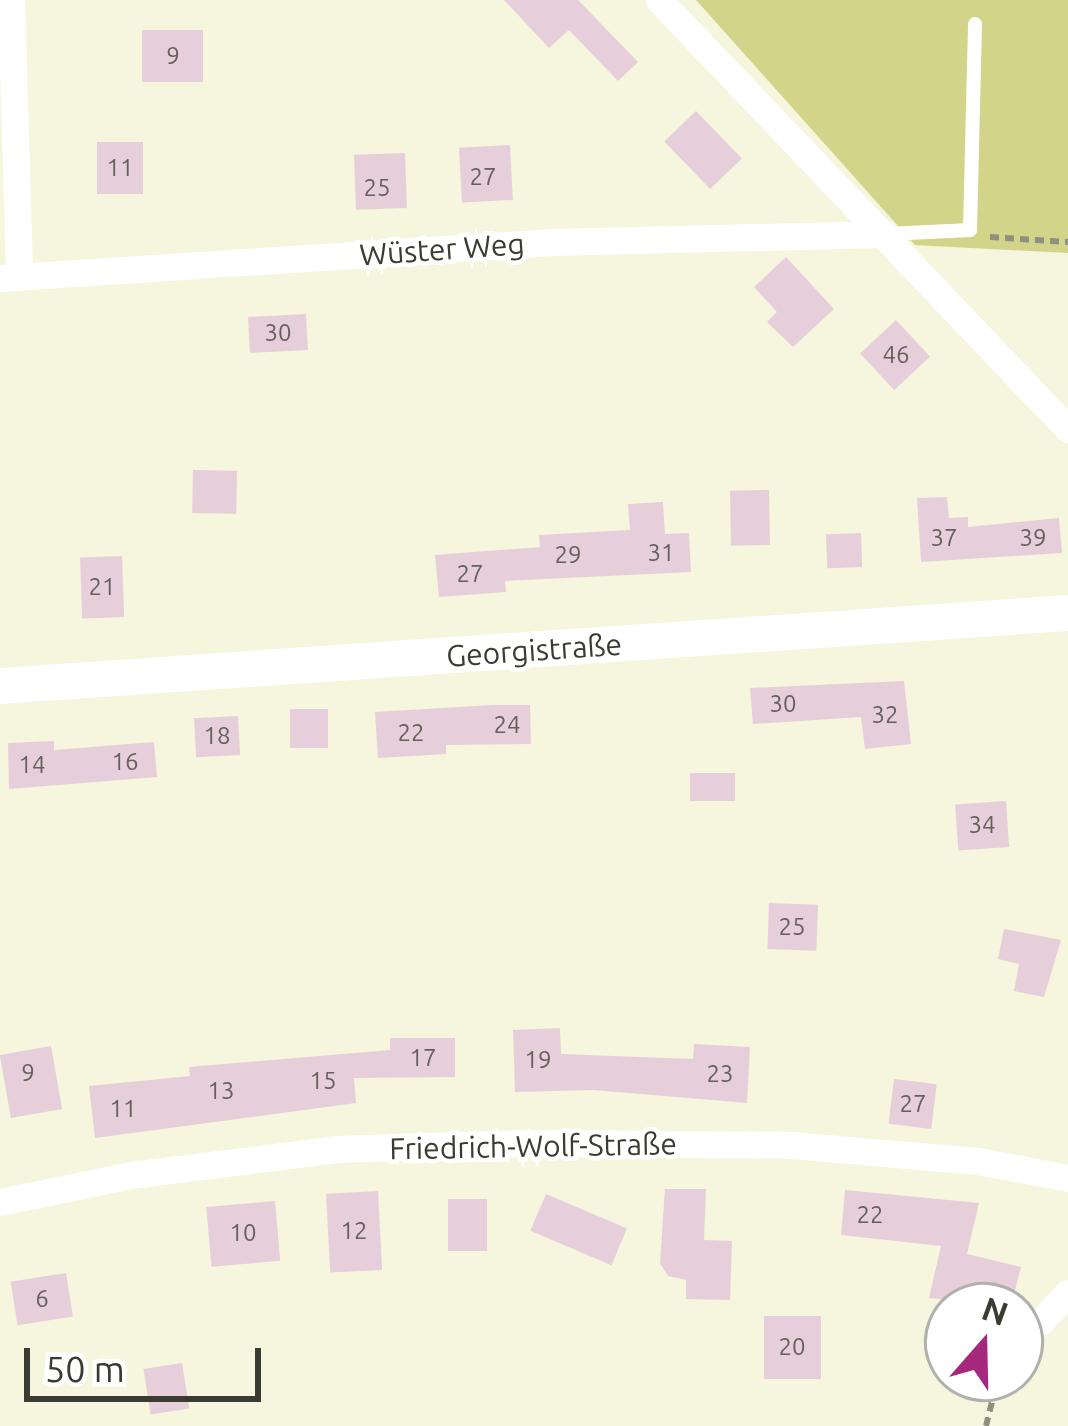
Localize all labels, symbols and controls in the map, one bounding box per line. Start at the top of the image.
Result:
house number: 9 [166,42,180,70]
house number: 11 [106,154,134,182]
house number: 27 [469,163,497,191]
house number: 25 [363,174,391,202]
street label: Wüster Weg [358,225,526,273]
house number: 30 [264,319,292,347]
house number: 46 [882,341,910,369]
house number: 37 [930,524,958,552]
house number: 39 [1019,524,1047,552]
house number: 31 [647,539,675,567]
house number: 29 [554,541,582,569]
house number: 27 [456,560,484,588]
house number: 21 [88,573,116,601]
street label: Georgistraße [445,626,623,674]
house number: 30 [769,690,797,718]
house number: 32 [871,701,899,729]
house number: 24 [493,711,521,739]
house number: 22 [397,719,425,747]
house number: 18 [203,722,231,750]
house number: 16 [111,748,139,776]
house number: 14 [18,751,46,779]
house number: 34 [968,811,996,839]
house number: 25 [778,913,806,941]
house number: 17 [409,1044,437,1072]
house number: 19 [524,1046,552,1074]
house number: 9 [21,1059,35,1087]
house number: 23 [706,1060,734,1088]
house number: 15 [309,1067,337,1095]
house number: 13 [207,1077,235,1105]
house number: 27 [899,1090,927,1118]
house number: 11 [109,1095,137,1123]
street label: Friedrich-Wolf-Straße [389,1125,677,1167]
house number: 22 [856,1201,884,1229]
house number: 12 [340,1217,368,1245]
house number: 10 [229,1219,257,1247]
north arrow [924,1282,1044,1402]
house number: 6 [35,1285,49,1313]
text: N [978,1289,1013,1332]
scale bar [30,1324,267,1398]
house number: 20 [778,1333,806,1361]
text: 50 m [45,1348,125,1389]

